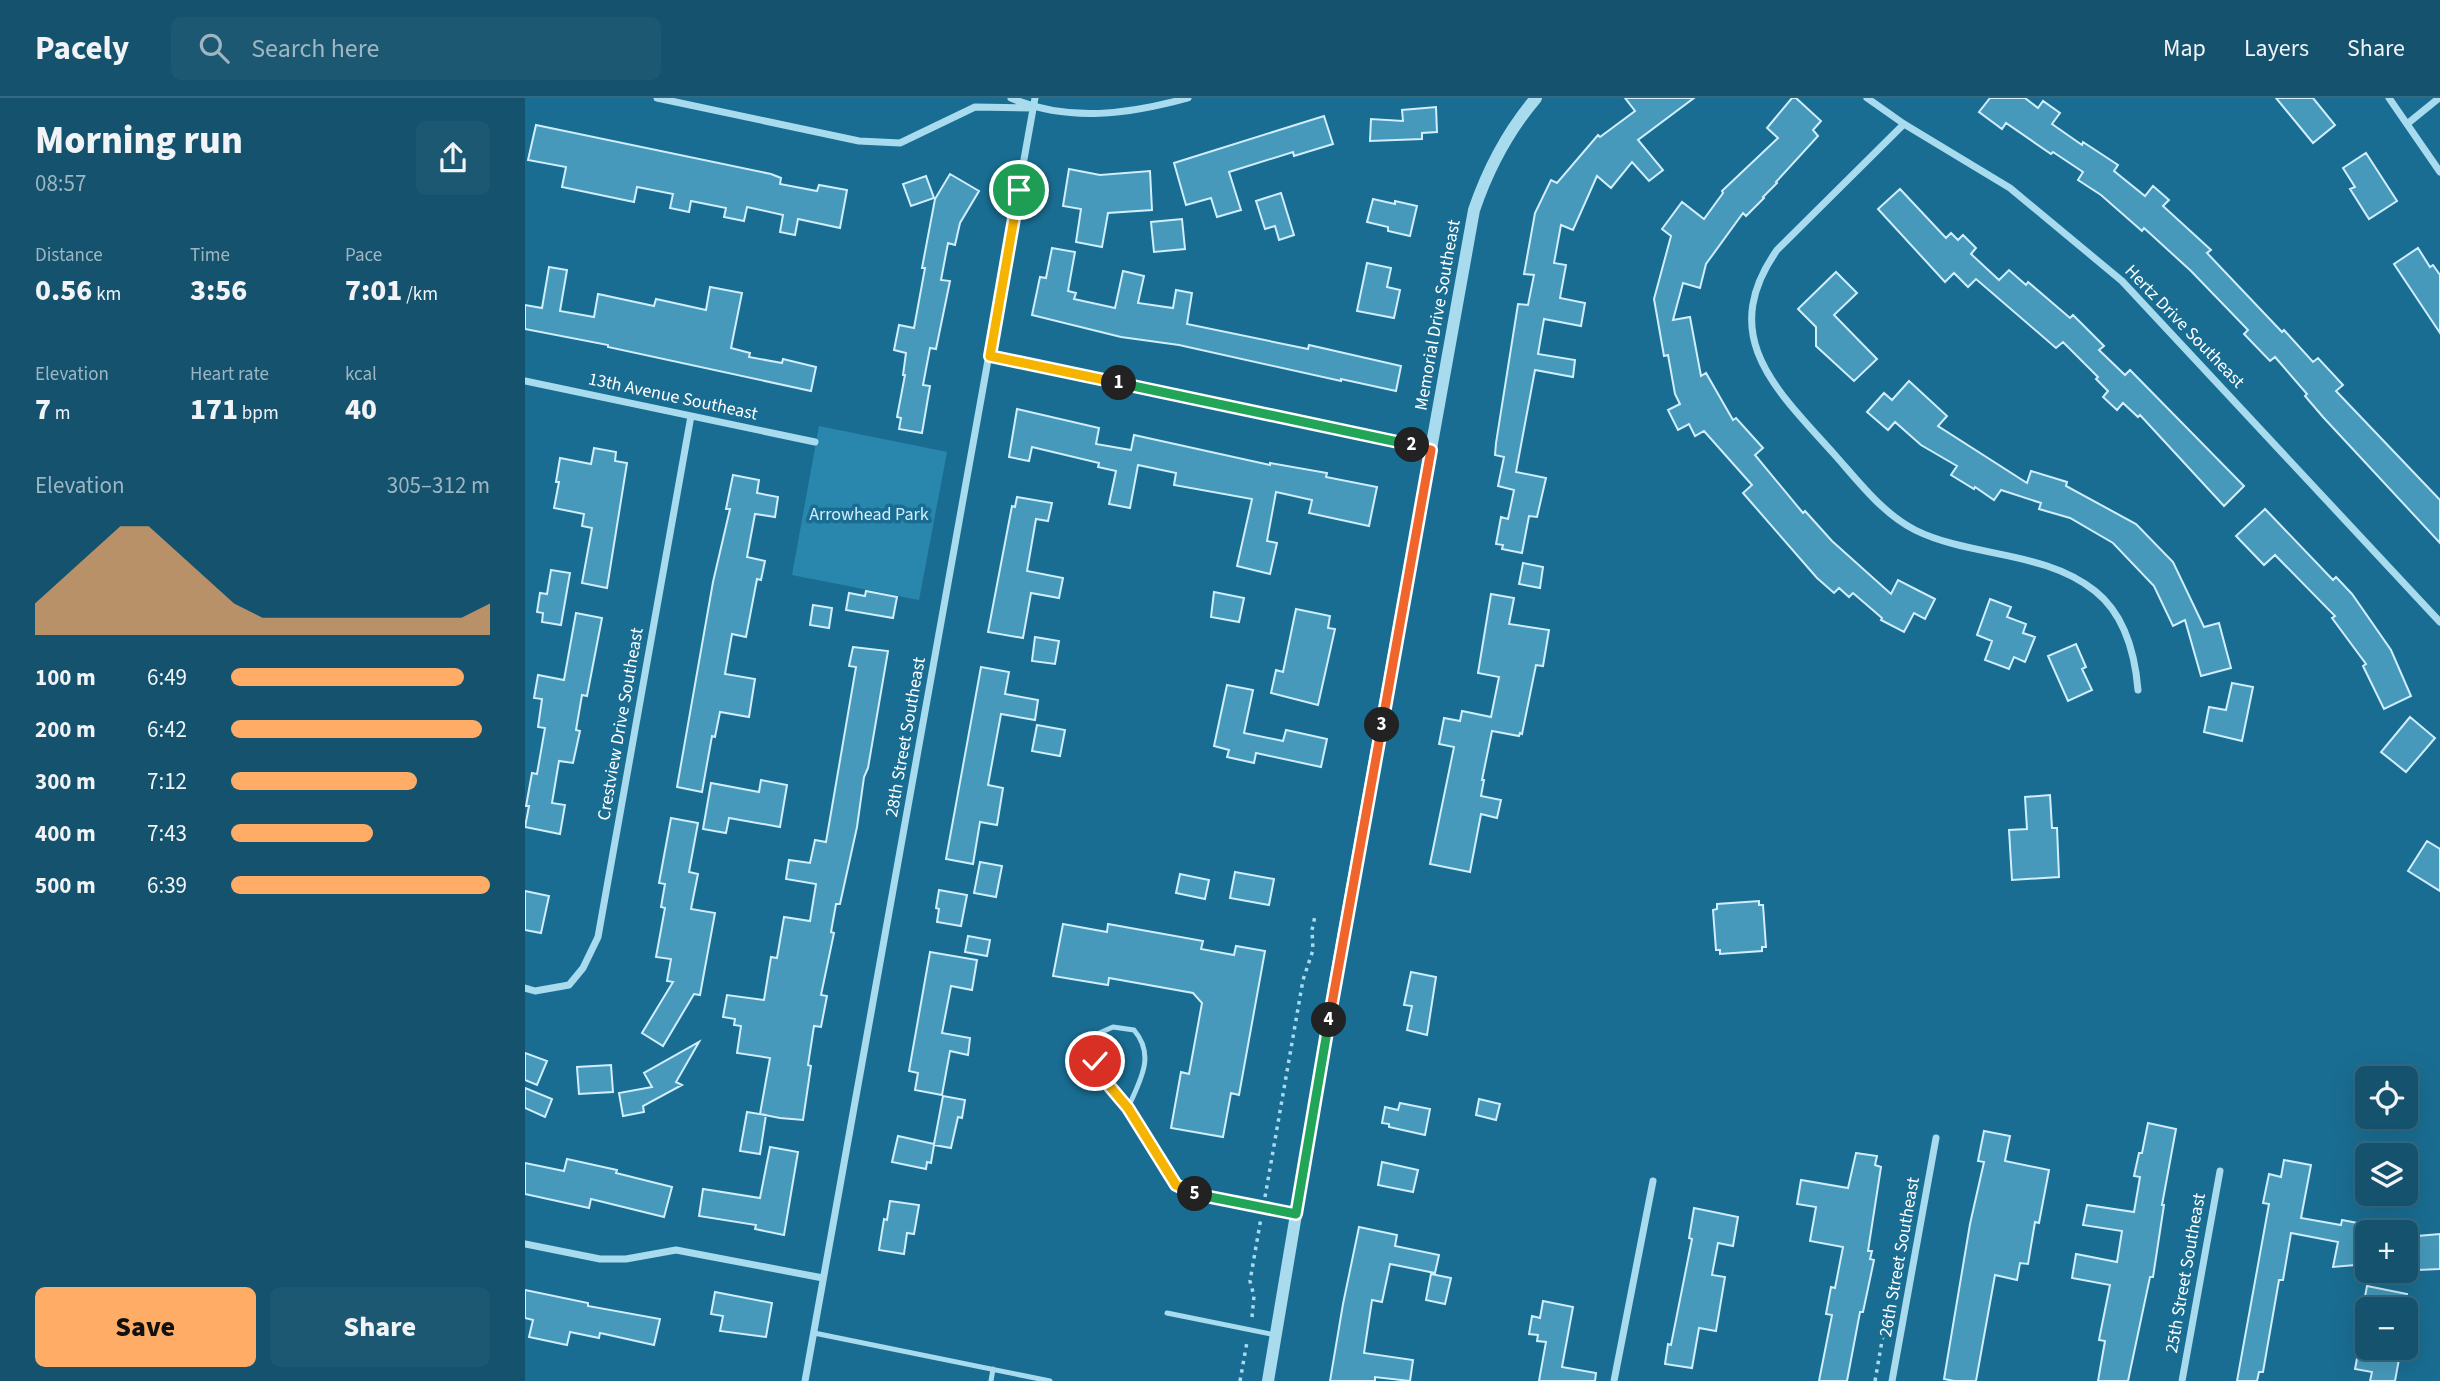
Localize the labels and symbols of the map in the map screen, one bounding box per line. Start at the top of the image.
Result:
pin [989,160,1049,220]
street label: Memorial Drive Southeast [1408,218,1467,412]
street label: Hertz Drive Southeast [2119,259,2250,394]
street label: 13th Avenue Southeast [586,366,760,427]
pin: 1 [1101,366,1137,400]
pin: 2 [1395,428,1429,462]
park label: Arrowhead Park [809,502,929,527]
street label: Crestview Drive Southeast [591,626,650,823]
street label: 28th Street Southeast [879,655,932,819]
pin: 3 [1365,708,1399,742]
pin: 4 [1311,1002,1347,1038]
pin [1065,1031,1125,1091]
street label: 26th Street Southeast [1873,1175,1926,1339]
pin: 5 [1177,1176,1213,1212]
street label: 25th Street Southeast [2159,1191,2212,1355]

